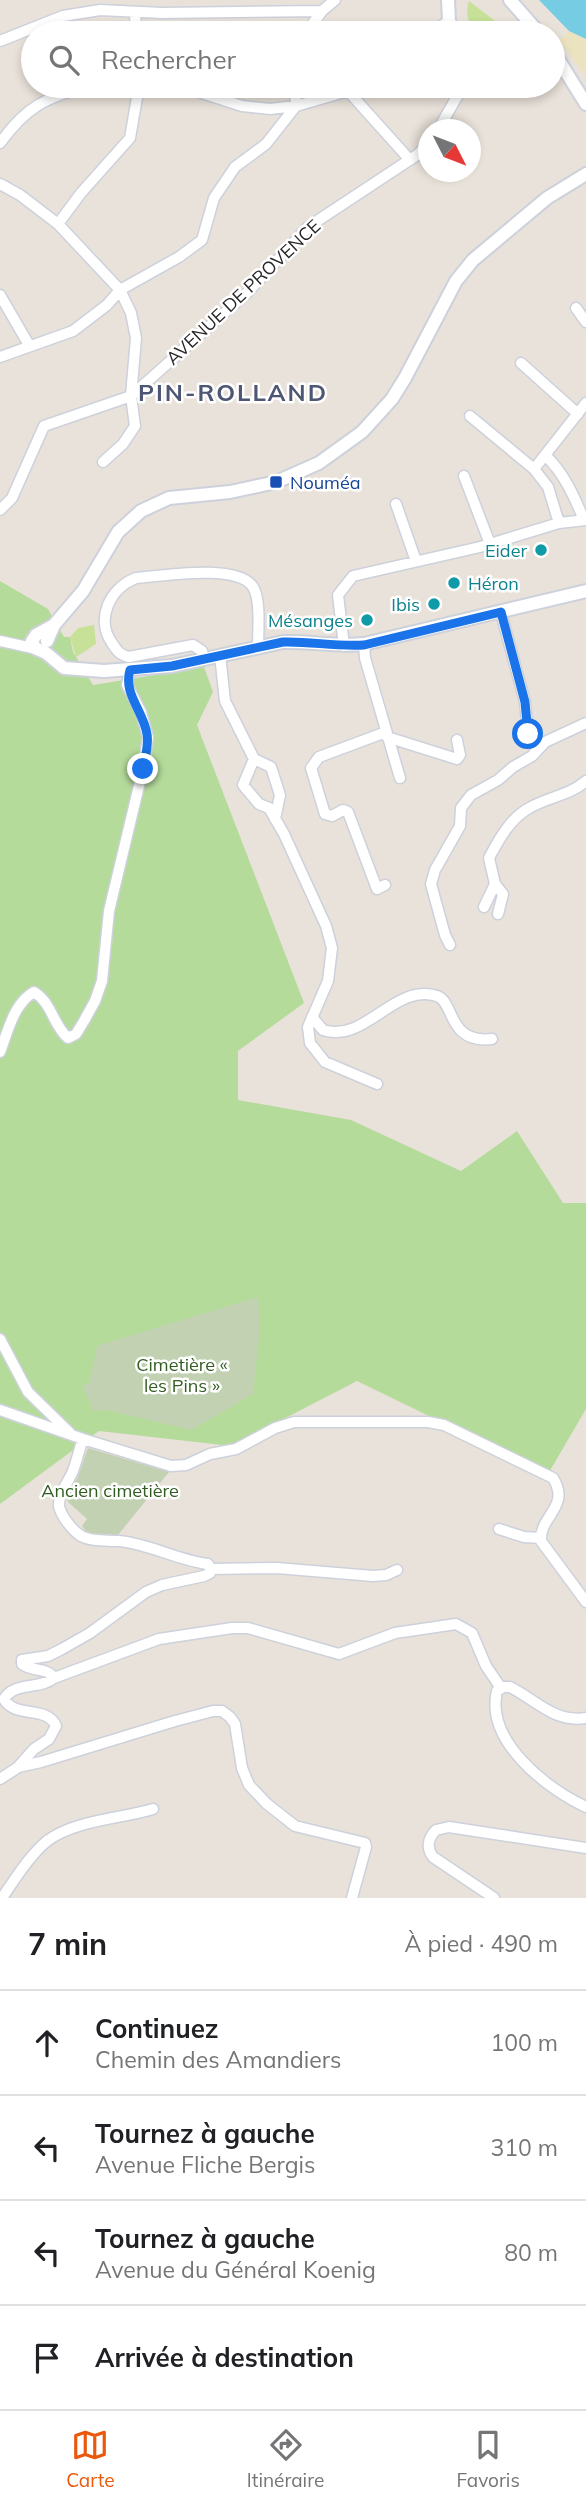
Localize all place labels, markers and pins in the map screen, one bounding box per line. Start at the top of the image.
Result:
place label: Nouméa [290,471,361,494]
marker: Nouméa [268,474,284,490]
place label: Eider [485,539,527,562]
marker: Eider [533,542,549,558]
place label: Héron [468,572,519,595]
marker: Héron [446,575,462,591]
place label: Ibis [391,593,420,616]
marker: Ibis [426,596,442,612]
place label: Mésanges [268,609,353,632]
marker: Mésanges [359,612,375,628]

